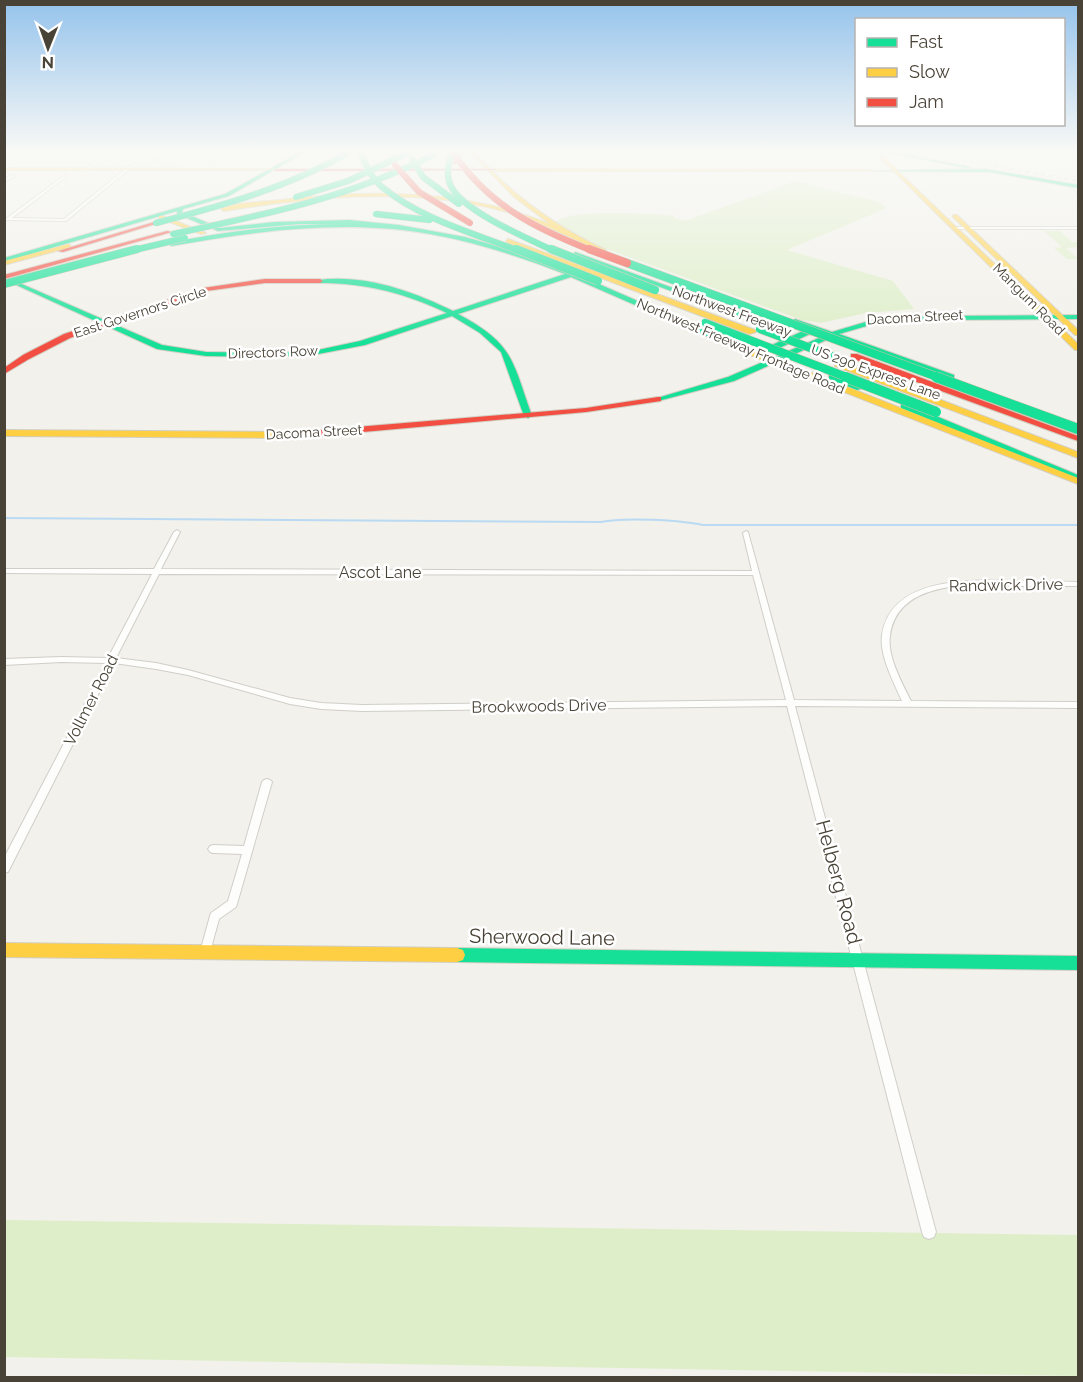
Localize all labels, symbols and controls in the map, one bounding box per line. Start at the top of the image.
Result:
north arrow [18,18,78,78]
legend [855,18,1065,126]
text: Fast [909,31,943,52]
text: N [41,53,54,72]
text: Slow [909,61,950,82]
text: Jam [909,91,944,112]
street label: Mangum Road [990,260,1068,338]
street label: Northwest Freeway [670,282,794,340]
street label: East Governors Circle [72,283,208,341]
street label: Northwest Freeway Frontage Road [635,295,847,397]
street label: Dacoma Street [866,306,964,328]
street label: US 290 Express Lane [809,341,943,403]
street label: Directors Row [228,342,319,362]
street label: Dacoma Street [265,421,363,443]
street label: Ascot Lane [339,563,421,582]
street label: Randwick Drive [949,575,1063,595]
street label: Vollmer Road [60,651,122,749]
street label: Brookwoods Drive [471,695,607,717]
street label: Helberg Road [811,817,867,947]
street label: Sherwood Lane [469,924,615,950]

